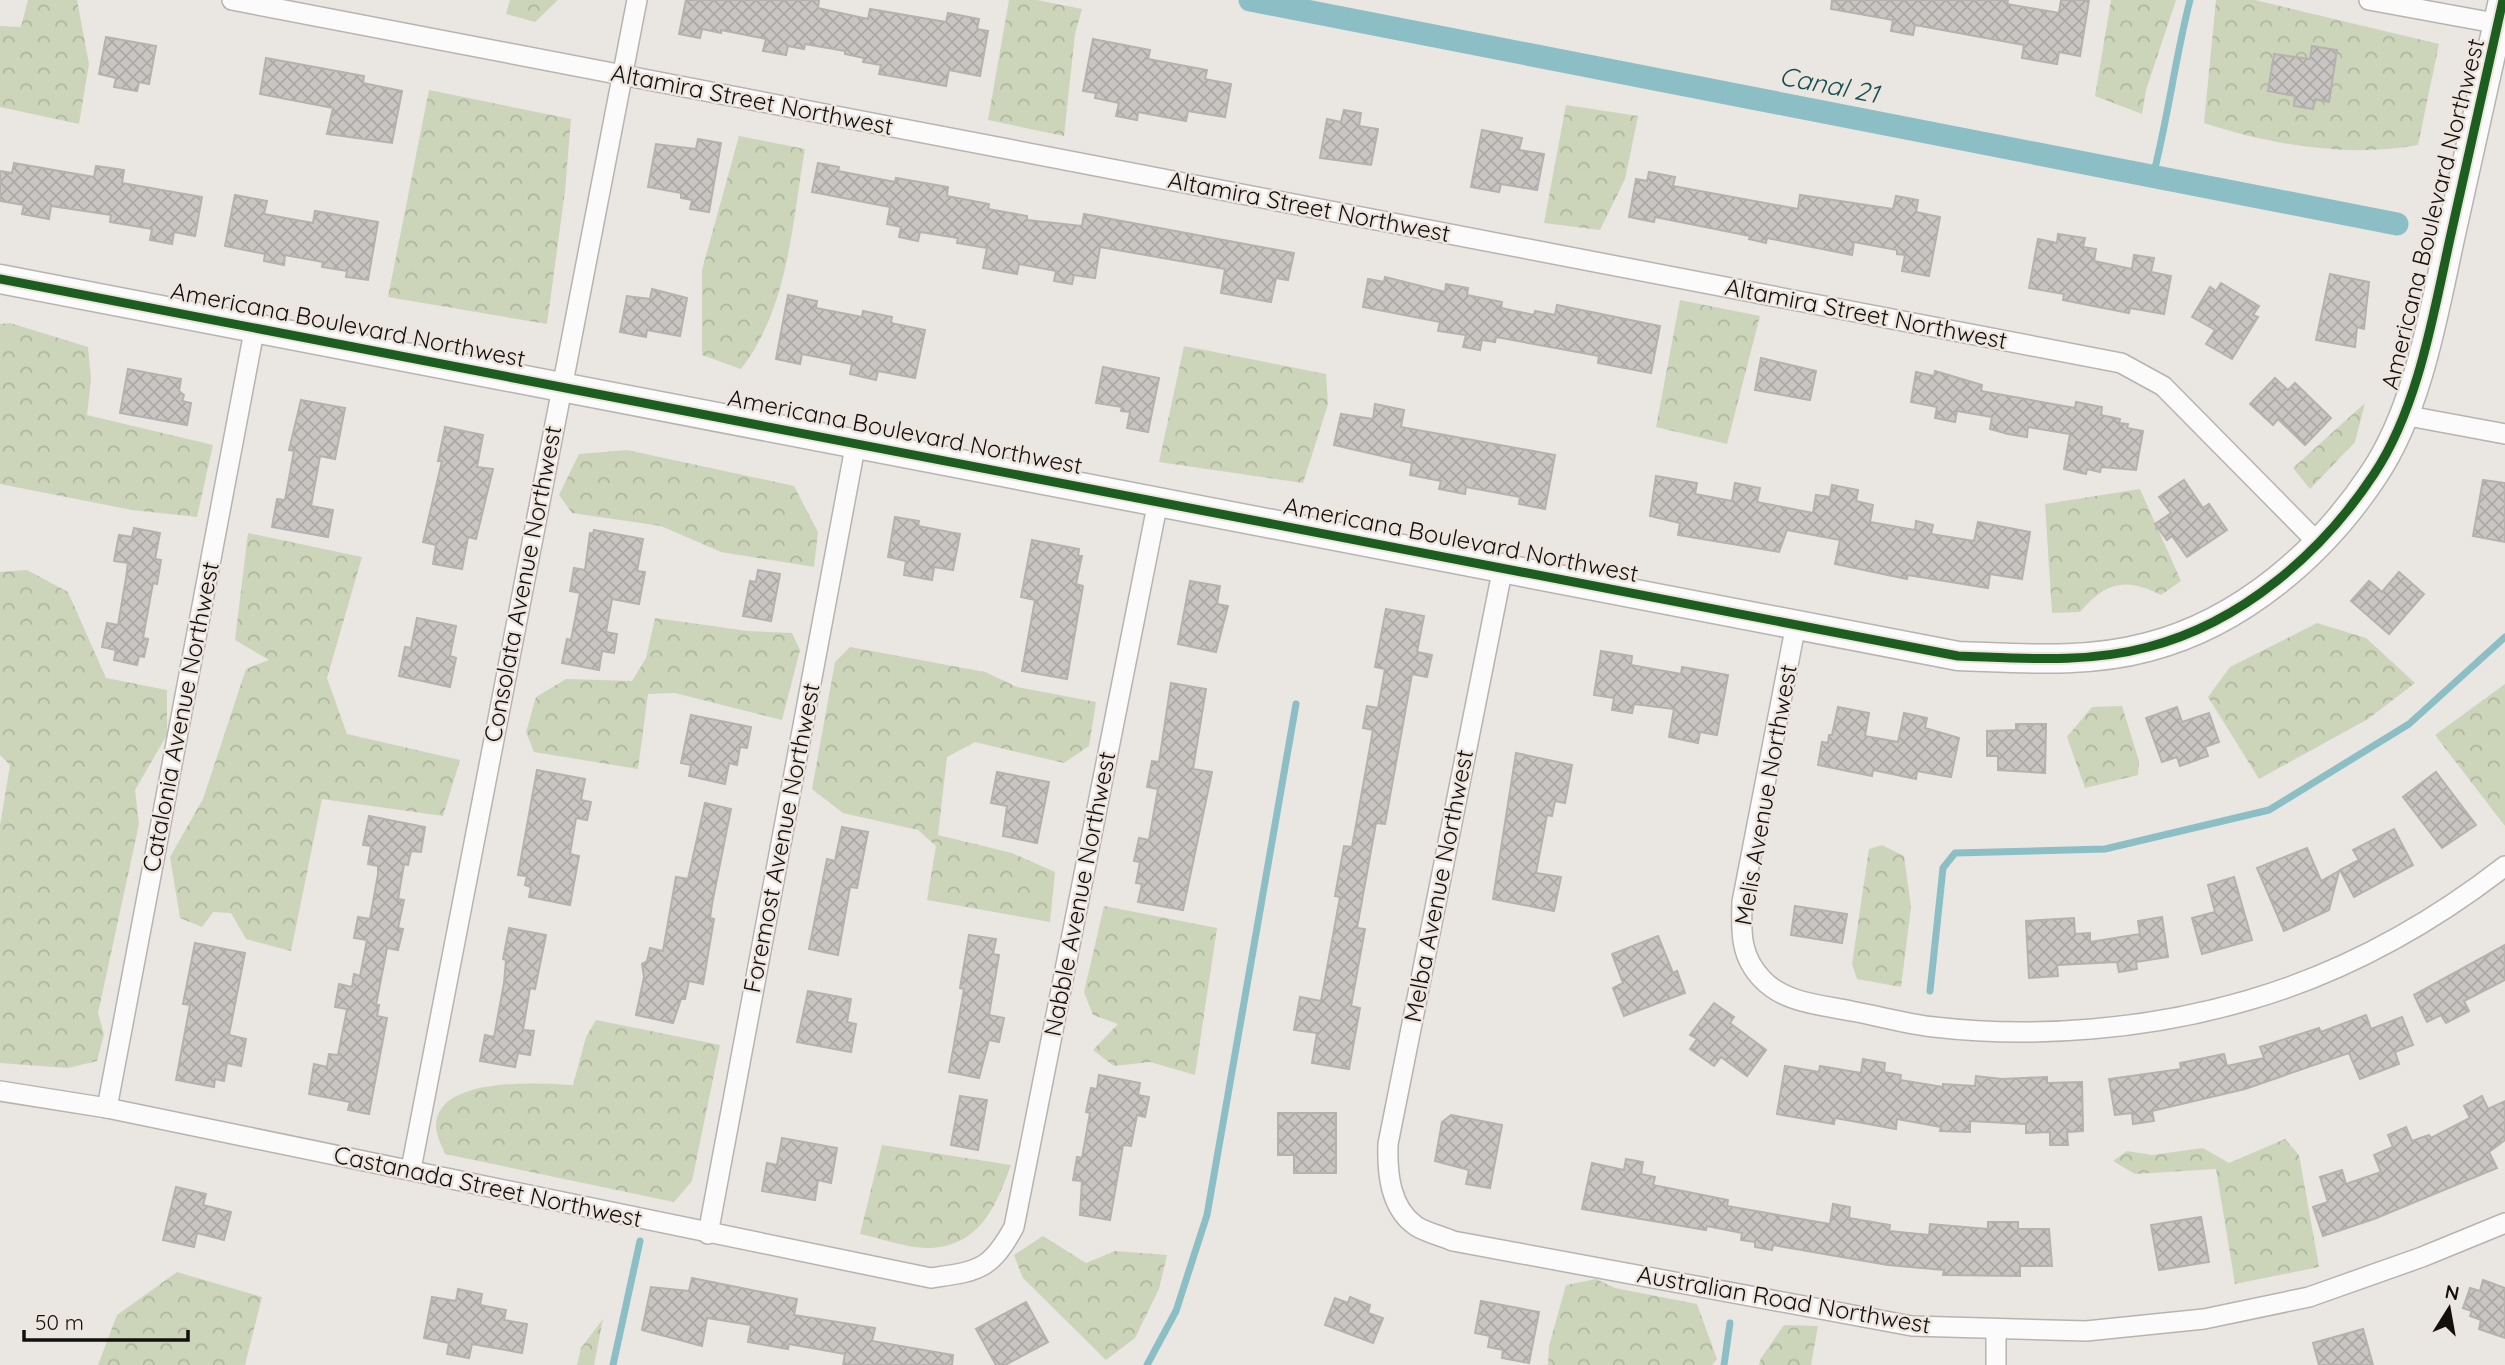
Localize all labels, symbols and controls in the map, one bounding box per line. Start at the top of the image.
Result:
street label: Americana Boulevard Northwest [2374,35,2490,392]
street label: Altamira Street Northwest [609,57,896,141]
water label: Canal 21 [1777,59,1884,111]
street label: Altamira Street Northwest [1166,164,1453,248]
street label: Altamira Street Northwest [1723,271,2010,355]
street label: Americana Boulevard Northwest [168,275,528,373]
street label: Americana Boulevard Northwest [725,382,1085,480]
street label: Consolata Avenue Northwest [477,423,567,745]
street label: Americana Boulevard Northwest [1281,490,1641,588]
street label: Catalonia Avenue Northwest [135,559,225,874]
street label: Melis Avenue Northwest [1727,662,1803,928]
street label: Foremost Avenue Northwest [736,680,826,995]
street label: Melba Avenue Northwest [1397,747,1479,1025]
street label: Nabble Avenue Northwest [1037,749,1121,1039]
street label: Castanada Street Northwest [331,1139,645,1233]
street label: Australian Road Northwest [1635,1258,1933,1340]
north arrow [2414,1274,2484,1344]
text: N [2443,1279,2461,1305]
scale bar [24,1298,189,1342]
text: 50 m [35,1309,84,1335]

